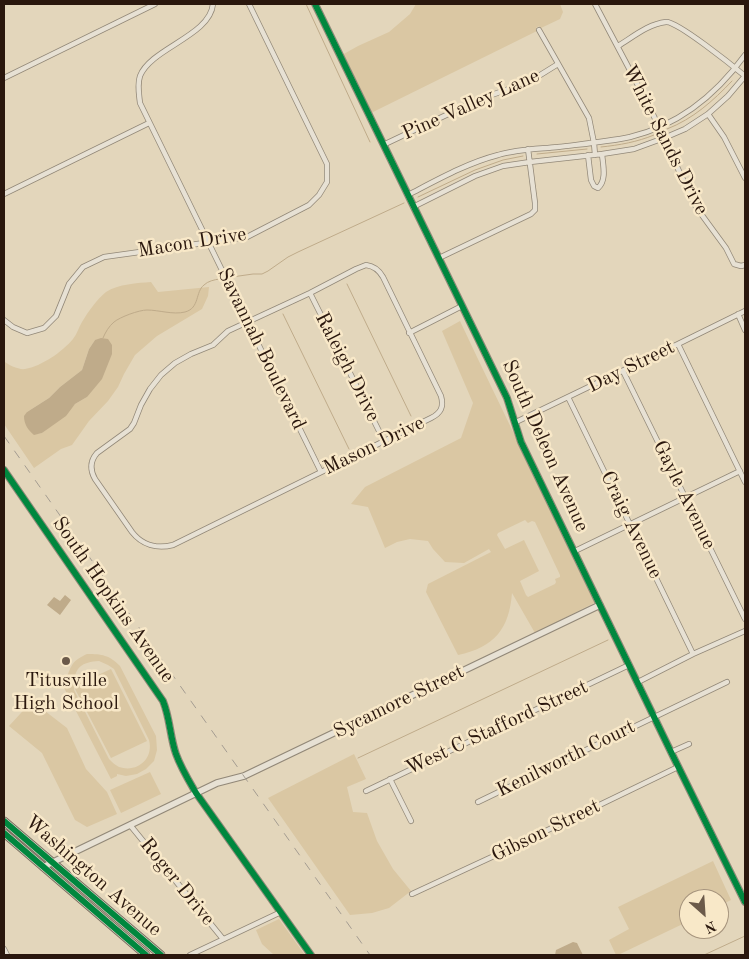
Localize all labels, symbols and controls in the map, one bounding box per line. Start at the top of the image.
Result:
street label: White Sands Drive [617,61,713,219]
street label: Pine Valley Lane [399,64,543,146]
street label: Macon Drive [136,223,248,263]
street label: Savannah Boulevard [211,264,311,434]
street label: Raleigh Drive [309,308,385,426]
street label: Day Street [583,336,679,398]
street label: South Deleon Avenue [496,356,594,536]
street label: Mason Drive [319,411,429,481]
street label: Gayle Avenue [647,437,721,553]
street label: Craig Avenue [595,467,667,583]
street label: South Hopkins Avenue [47,512,179,688]
marker: Titusville High School [60,655,72,667]
street label: Sycamore Street [330,660,468,744]
place label: Titusville High School [13,669,119,716]
street label: West C Stafford Street [402,675,592,781]
street label: Kenilworth Court [493,715,639,803]
street label: Gibson Street [488,794,604,868]
street label: Washington Avenue [20,810,166,942]
street label: Roger Drive [134,833,220,931]
north arrow [679,889,729,939]
text: N [702,918,718,935]

